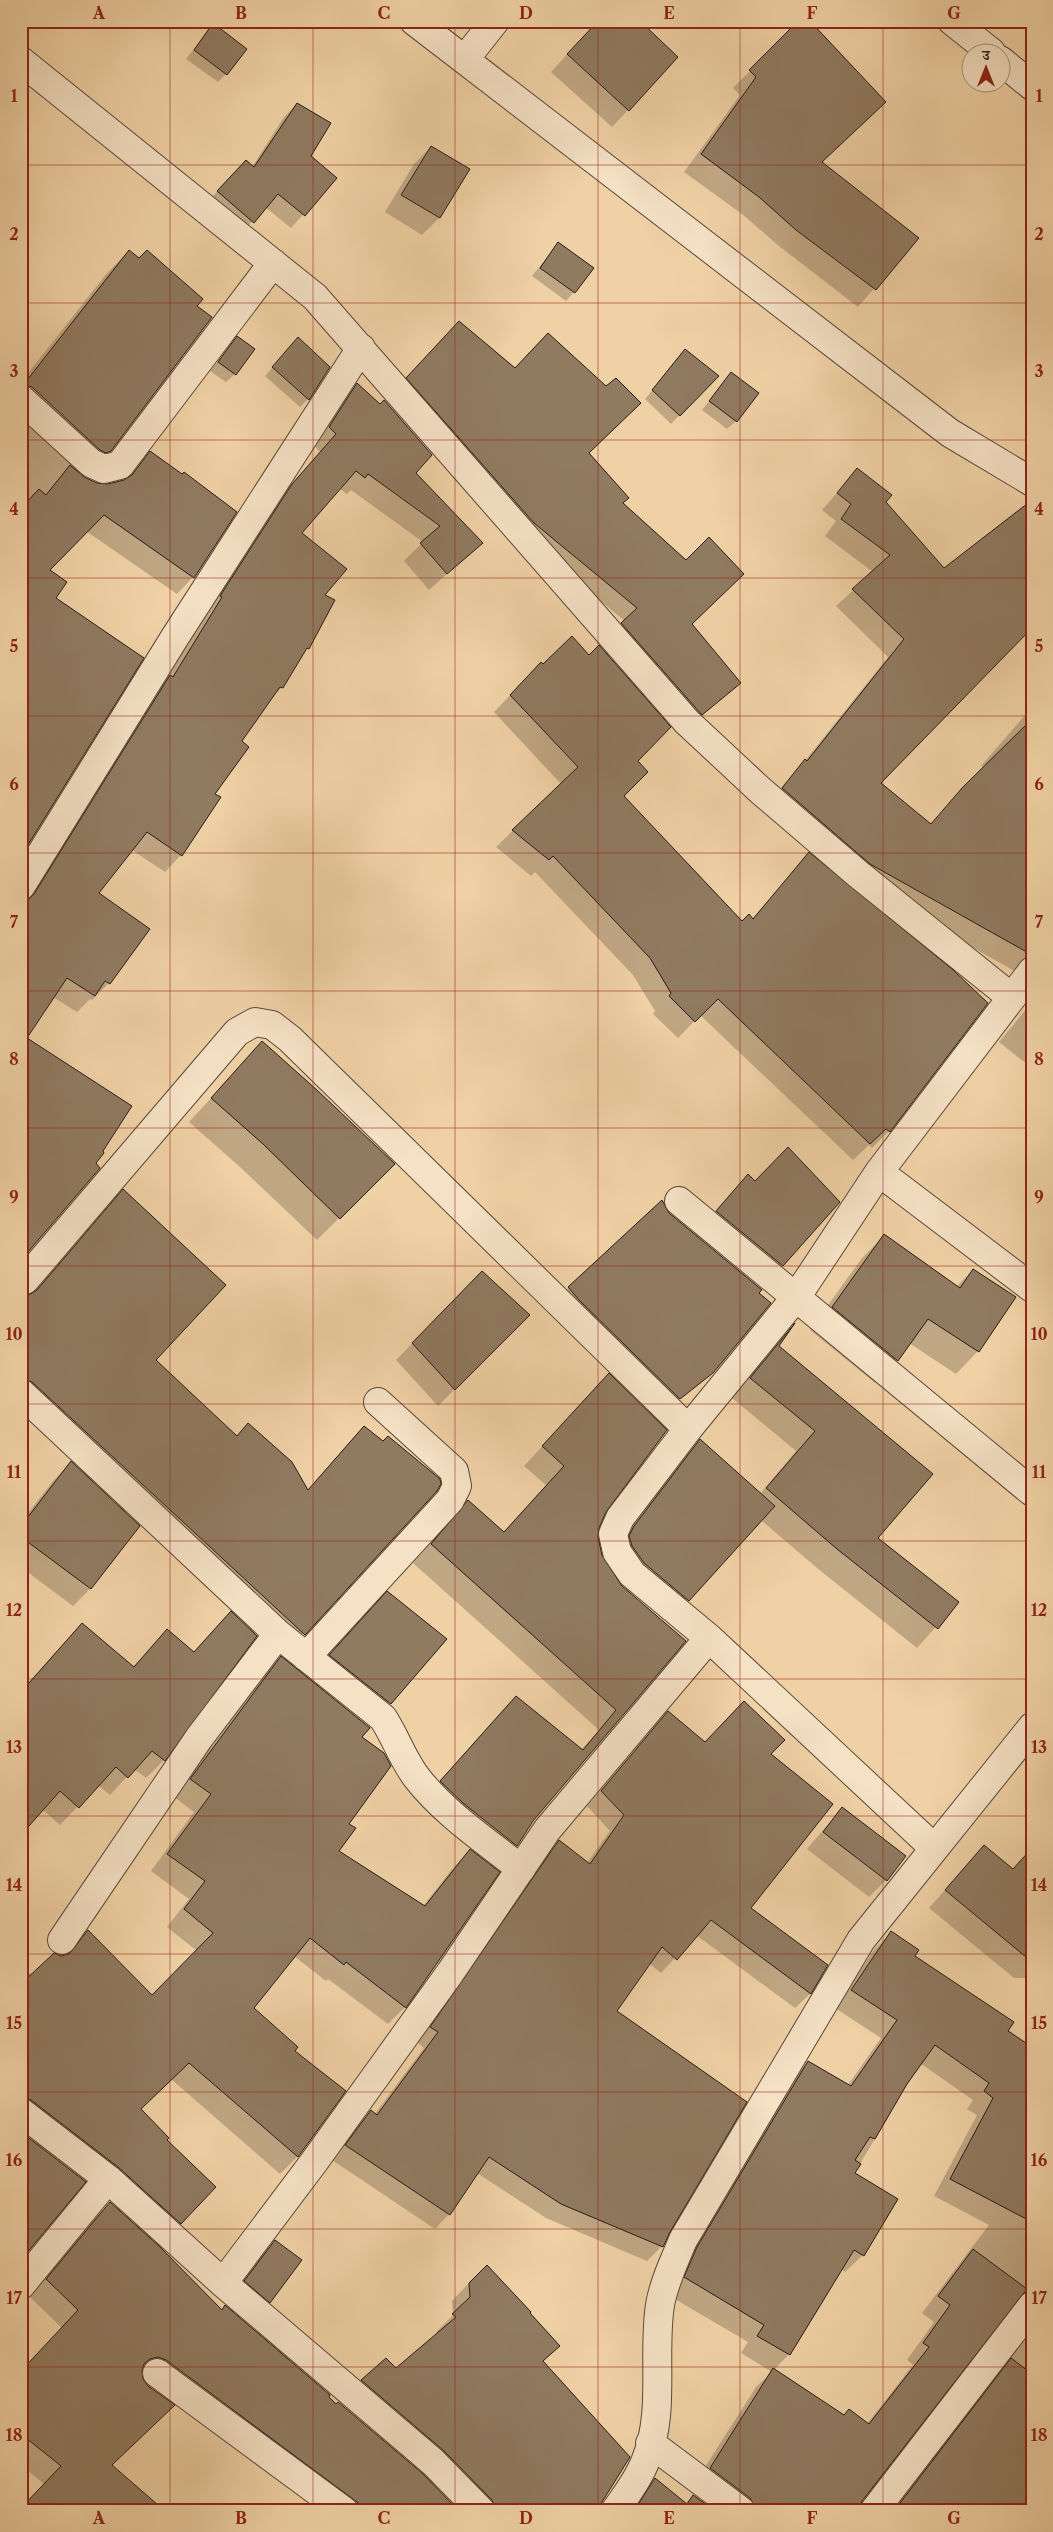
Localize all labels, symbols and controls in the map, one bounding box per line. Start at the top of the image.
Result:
text: A [92,3,106,23]
text: B [235,3,247,23]
text: C [378,3,390,23]
text: D [519,3,533,23]
text: E [663,3,675,23]
text: F [807,3,818,23]
text: G [947,3,961,23]
north arrow [960,42,1010,92]
text: उ [981,46,990,64]
text: 1 [10,86,18,106]
text: 1 [1035,86,1043,106]
text: 2 [9,224,19,244]
text: 2 [1034,224,1044,244]
text: 3 [9,361,19,381]
text: 3 [1034,361,1044,381]
text: 4 [9,499,19,519]
text: 4 [1034,499,1044,519]
text: 5 [10,636,19,656]
text: 5 [1035,636,1044,656]
text: 6 [9,774,19,794]
text: 6 [1034,774,1044,794]
text: 7 [10,912,19,932]
text: 7 [1035,912,1044,932]
text: 8 [9,1049,19,1069]
text: 8 [1034,1049,1044,1069]
text: 9 [9,1187,19,1207]
text: 9 [1034,1187,1044,1207]
text: 10 [5,1324,23,1344]
text: 10 [1030,1324,1048,1344]
text: 11 [7,1462,22,1482]
text: 11 [1032,1462,1047,1482]
text: 12 [6,1600,22,1620]
text: 12 [1031,1600,1047,1620]
text: 13 [6,1737,22,1757]
text: 13 [1031,1737,1047,1757]
text: 14 [6,1875,22,1895]
text: 14 [1031,1875,1047,1895]
text: 15 [6,2013,22,2033]
text: 15 [1031,2013,1047,2033]
text: 16 [6,2150,23,2170]
text: 16 [1031,2150,1048,2170]
text: 17 [6,2288,22,2308]
text: 17 [1031,2288,1047,2308]
text: 18 [5,2425,23,2445]
text: 18 [1030,2425,1048,2445]
text: A [92,2508,106,2528]
text: B [235,2508,247,2528]
text: C [378,2508,390,2528]
text: D [519,2508,533,2528]
text: E [663,2508,675,2528]
text: F [807,2508,818,2528]
text: G [947,2508,961,2528]

